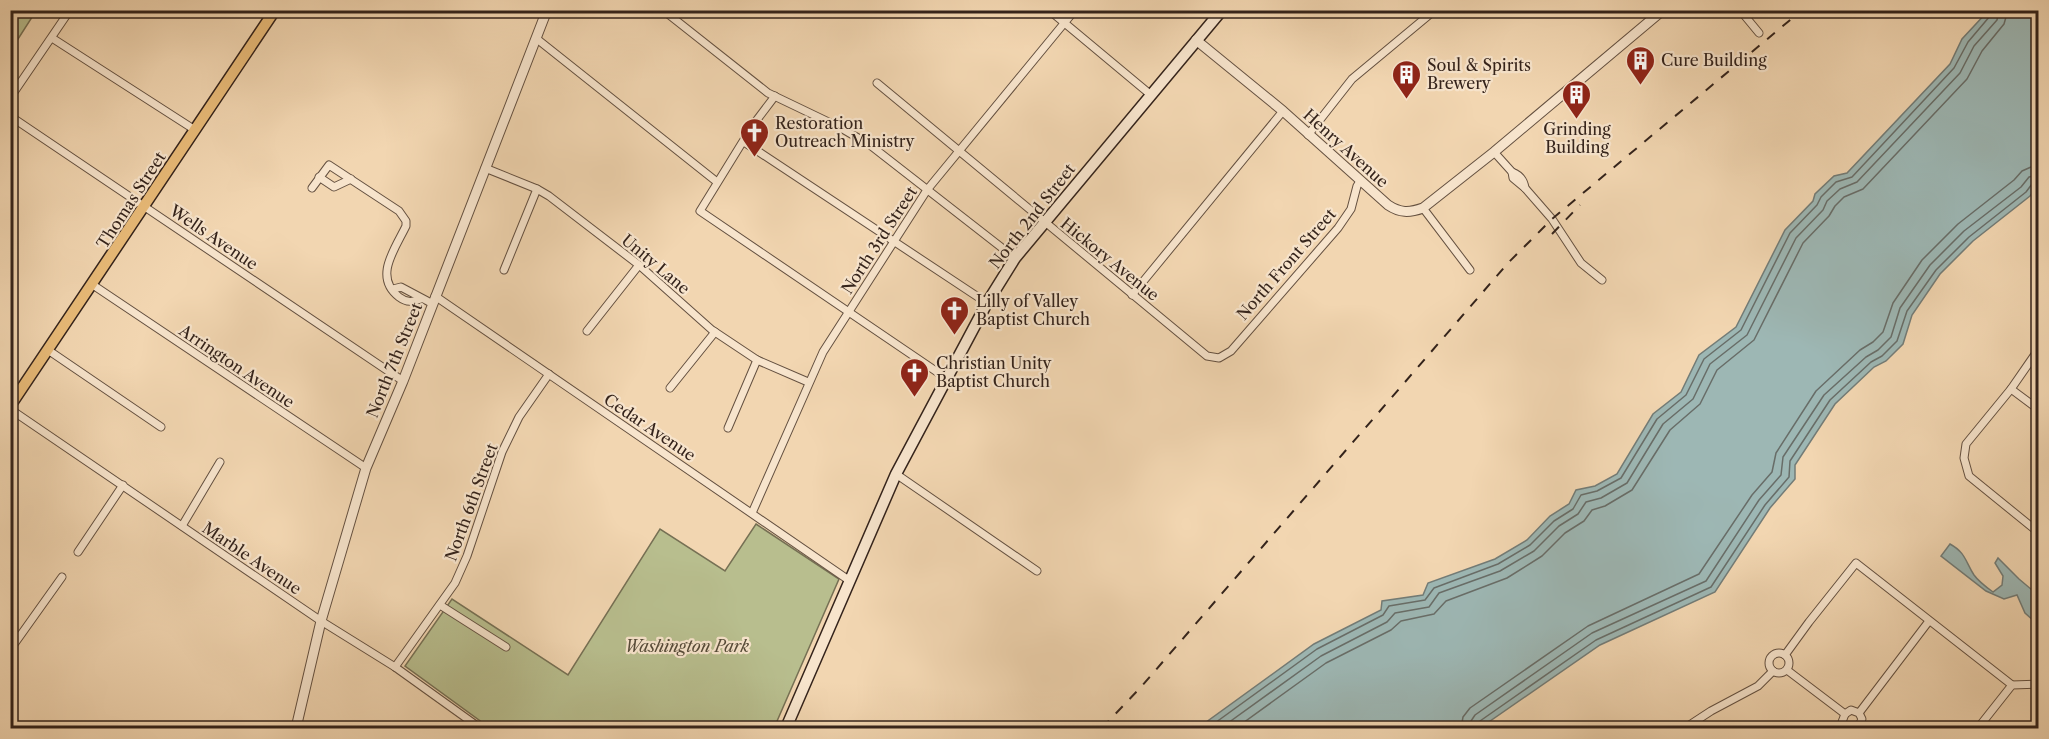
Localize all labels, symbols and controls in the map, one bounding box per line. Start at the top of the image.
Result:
building icon: Cure Building [1624,44,1656,86]
place label: Cure Building [1661,50,1767,70]
place label: Soul & Spirits Brewery [1427,55,1531,93]
building icon: Soul & Spirits Brewery [1390,58,1422,100]
building icon: Grinding Building [1561,78,1593,120]
street label: Henry Avenue [1299,104,1393,192]
place label: Restoration Outreach Ministry [775,113,916,151]
church icon: Restoration Outreach Ministry [738,116,770,158]
place label: Grinding Building [1543,119,1611,157]
street label: Thomas Street [92,147,170,252]
street label: North 2nd Street [985,159,1079,273]
street label: North 3rd Street [837,182,921,297]
street label: Wells Avenue [165,200,262,274]
street label: North Front Street [1232,204,1340,324]
street label: Hickory Avenue [1057,213,1163,305]
street label: Unity Lane [618,230,694,298]
place label: Lilly of Valley Baptist Church [976,291,1090,329]
church icon: Lilly of Valley Baptist Church [939,294,971,336]
street label: North 7th Street [362,299,426,421]
street label: Arrington Avenue [175,320,298,412]
place label: Christian Unity Baptist Church [936,353,1053,391]
church icon: Christian Unity Baptist Church [899,356,931,398]
street label: Cedar Avenue [600,389,700,465]
street label: North 6th Street [440,440,502,564]
street label: Marble Avenue [199,518,305,598]
park label: Washington Park [625,636,750,656]

